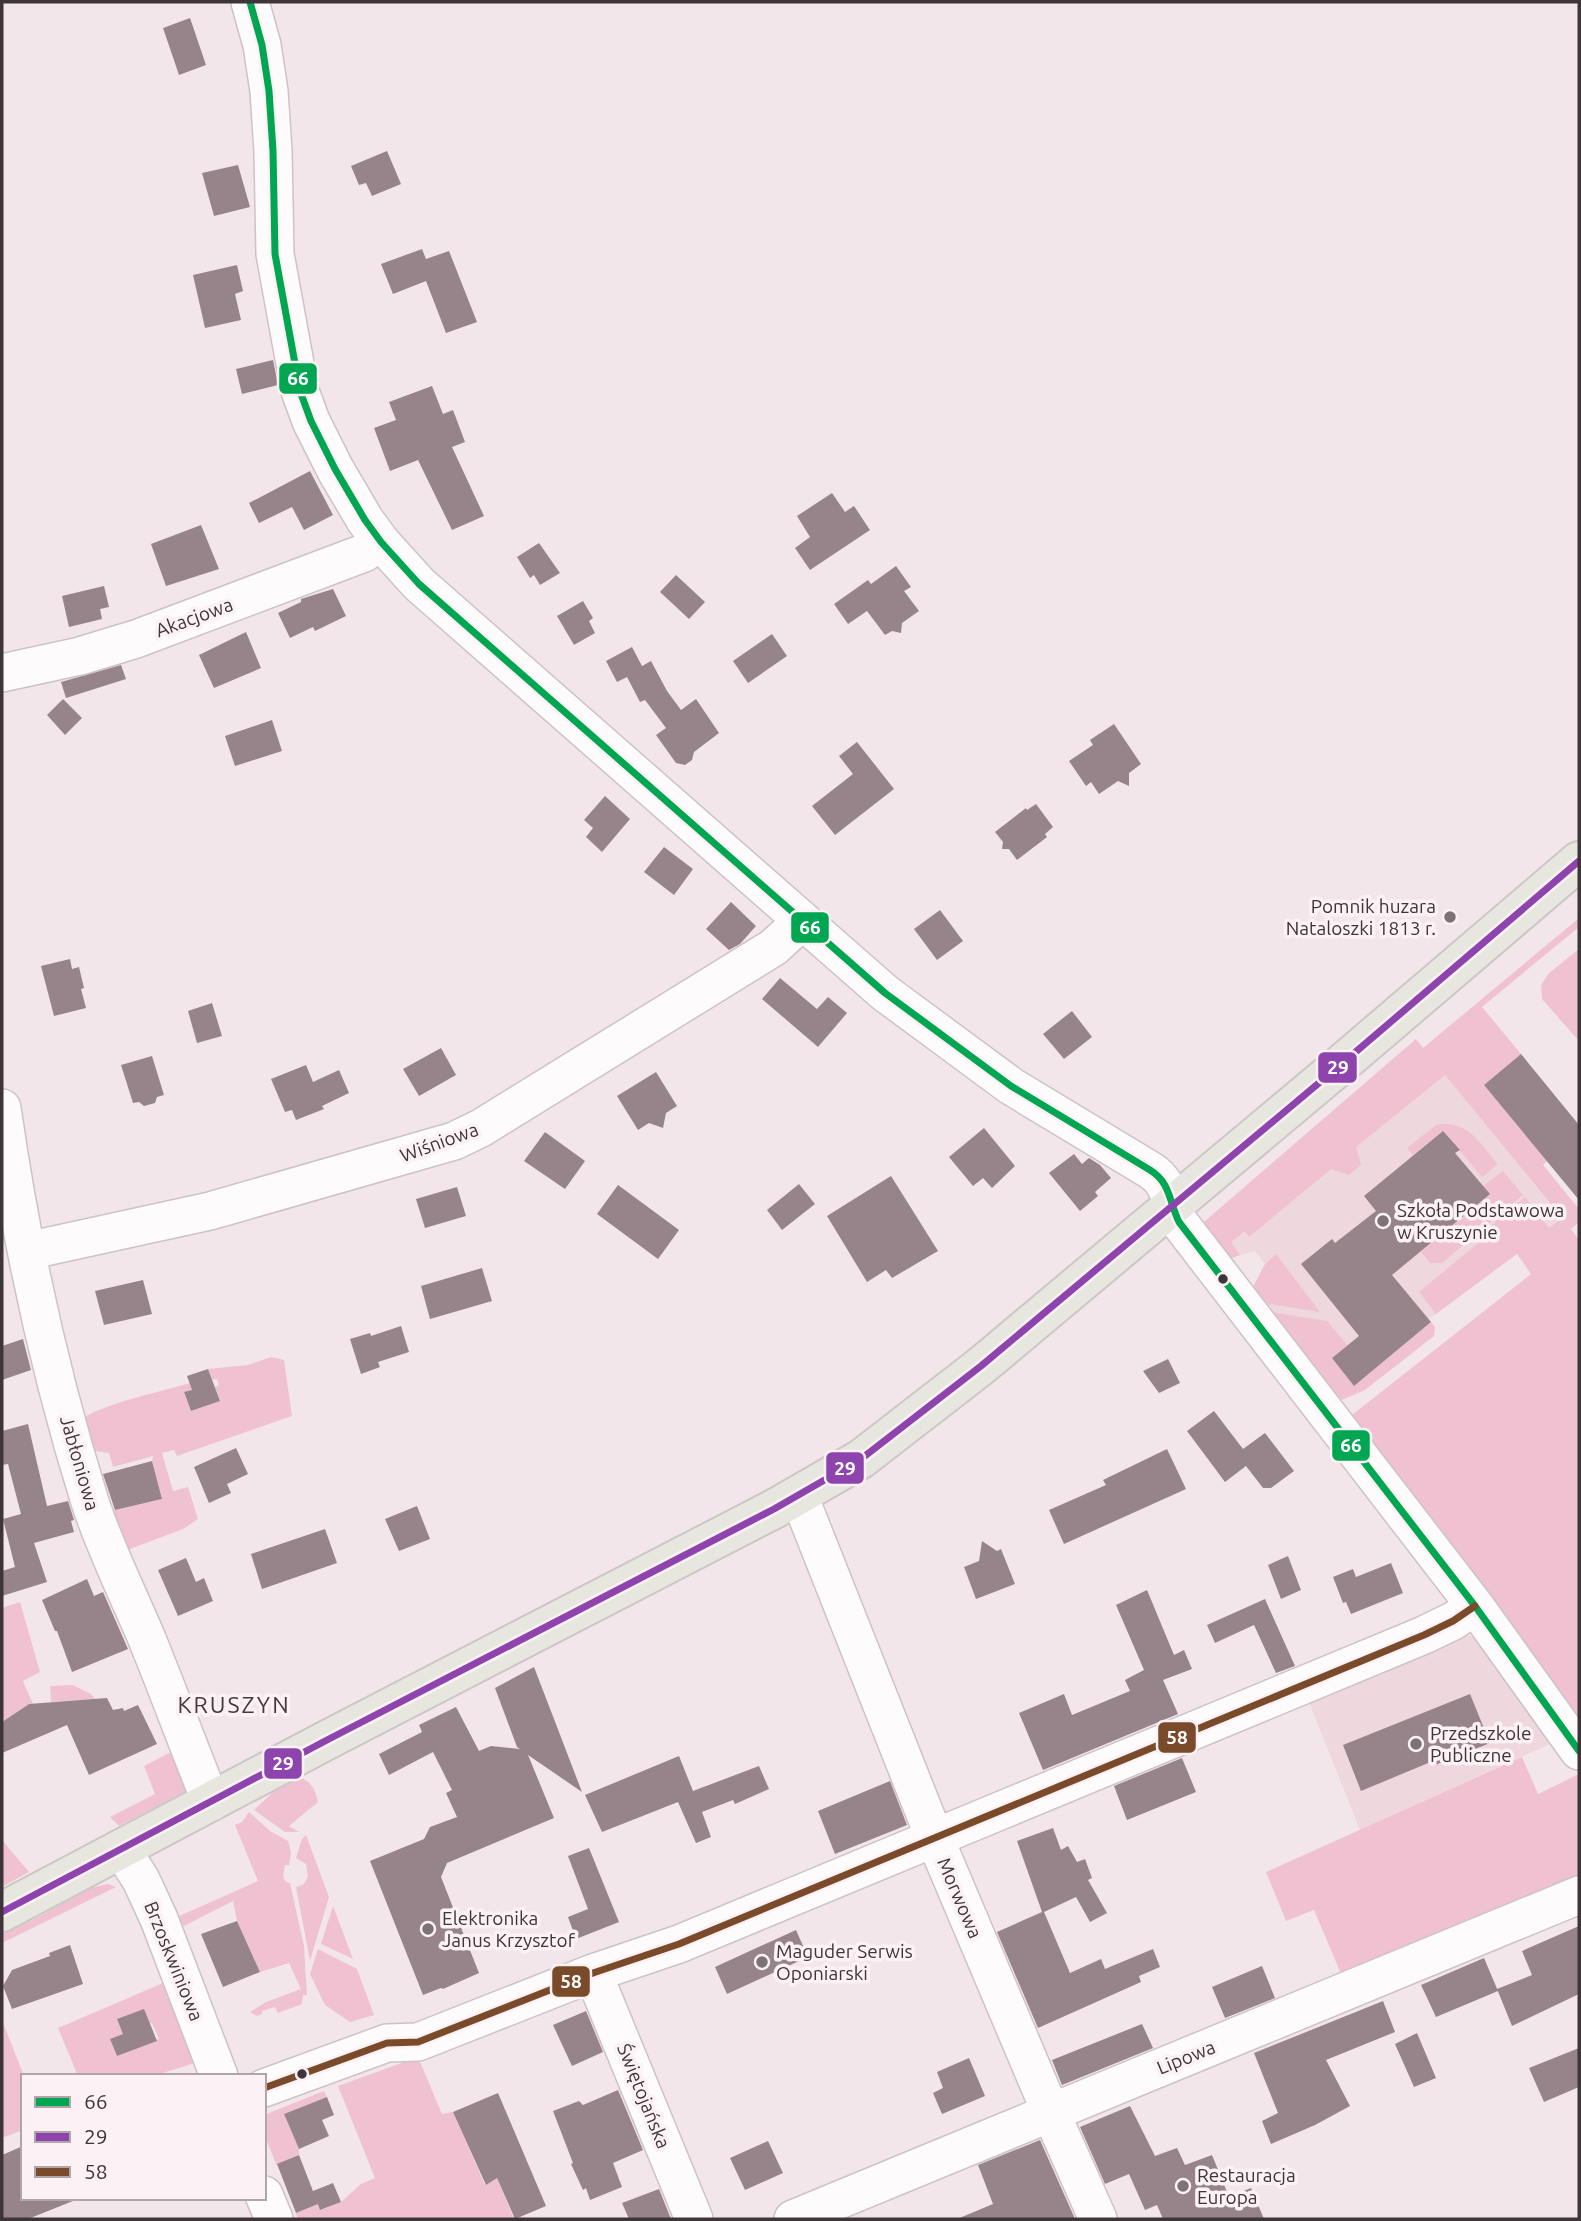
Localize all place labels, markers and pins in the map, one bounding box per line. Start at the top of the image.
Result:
place label: Pomnik huzara Nataloszki 1813 r. [1286,895,1436,939]
marker: Pomnik huzara Nataloszki 1813 r. [1442,909,1458,925]
place label: Szkoła Podstawowa w Kruszynie [1397,1199,1564,1243]
marker: Szkoła Podstawowa w Kruszynie [1375,1213,1391,1229]
unlabelled marker [1216,1272,1230,1286]
place label: Przedszkole Publiczne [1430,1722,1532,1766]
marker: Przedszkole Publiczne [1408,1736,1424,1752]
place label: Elektronika Janus Krzysztof [442,1907,576,1951]
marker: Elektronika Janus Krzysztof [420,1921,436,1937]
place label: Maguder Serwis Oponiarski [776,1940,913,1984]
marker: Maguder Serwis Oponiarski [754,1954,770,1970]
unlabelled marker [295,2067,309,2081]
place label: Restauracja Europa [1197,2164,1296,2208]
marker: Restauracja Europa [1175,2178,1191,2194]

